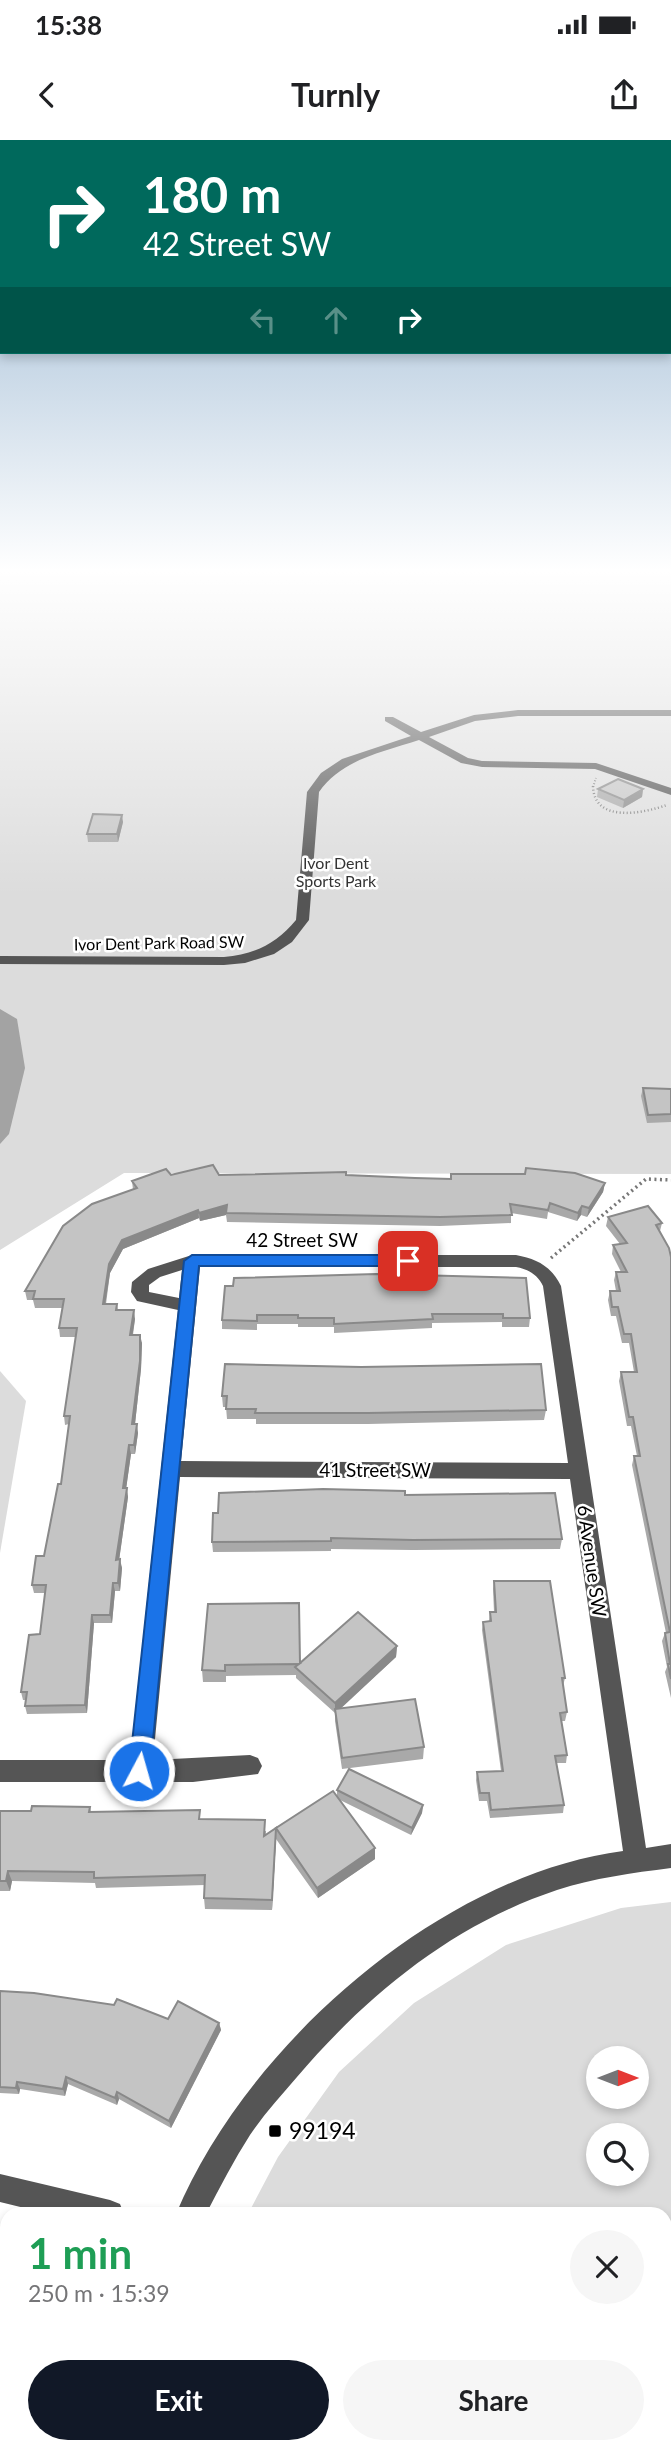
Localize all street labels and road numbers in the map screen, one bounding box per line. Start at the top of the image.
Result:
street label: Ivor Dent Park Road SW [74,932,245,953]
street label: 42 Street SW [246,1228,358,1251]
street label: 41 Street SW [319,1458,431,1481]
street label: 6 Avenue SW [573,1503,612,1619]

